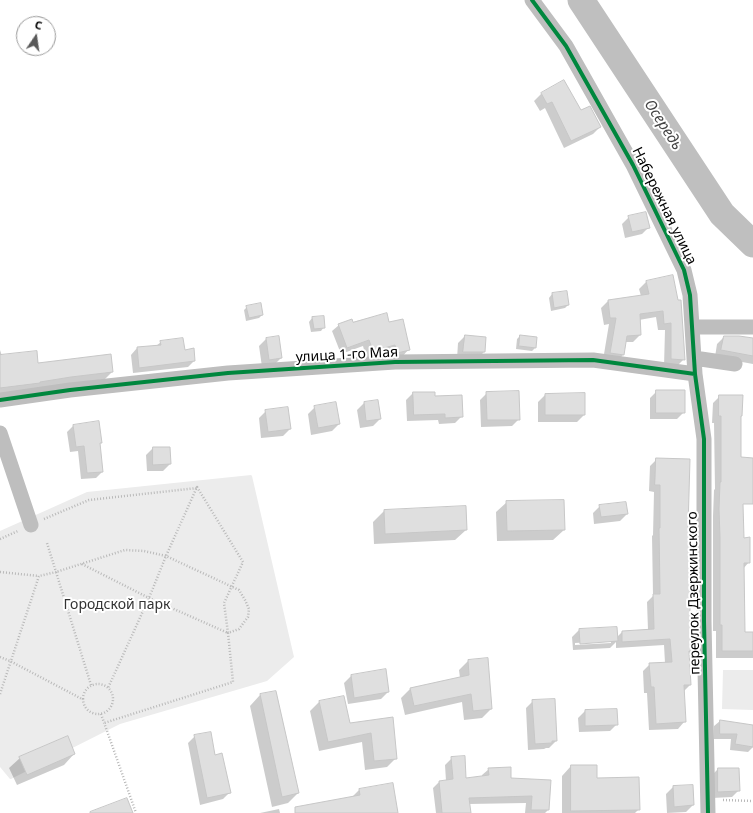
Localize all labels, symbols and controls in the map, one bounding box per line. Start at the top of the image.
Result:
north arrow [16,16,56,56]
text: С [33,17,44,33]
water label: Осередь [640,97,686,153]
street label: Набережная улица [628,145,700,267]
street label: улица 1-го Мая [295,344,399,366]
street label: переулок Дзержинского [684,511,704,675]
park label: Городской парк [64,597,170,613]

